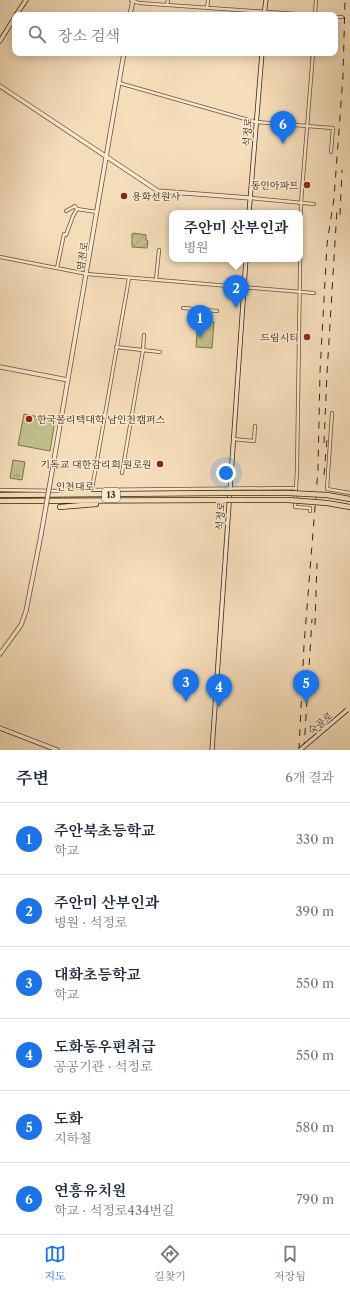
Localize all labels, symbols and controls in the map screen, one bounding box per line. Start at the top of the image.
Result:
search box [12,12,338,56]
icon: search [26,23,48,45]
text: 장소 검색 [58,26,120,45]
pin: 6 [270,111,296,144]
street label: 석정로 [240,117,255,147]
place label: 동인아파트 [251,179,299,192]
marker: 동인아파트 [302,180,312,190]
place label: 용화선원사 [132,190,181,203]
marker: 용화선원사 [119,191,129,201]
popup [169,210,303,262]
text: 주안미 산부인과 [183,218,289,237]
text: 병원 [183,239,209,255]
street label: 염전로 [74,240,91,271]
pin: 2 [223,275,249,308]
pin: 1 [187,305,213,338]
place label: 드림시티 [260,331,299,344]
marker: 드림시티 [302,332,312,342]
place label: 한국폴리텍대학 남인천캠퍼스 [37,413,166,426]
marker: 한국폴리텍대학 남인천캠퍼스 [24,414,34,424]
place label: 기독교 대한감리회 원로원 [40,458,152,471]
marker: 기독교 대한감리회 원로원 [155,459,165,469]
your location [216,463,236,483]
street label: 인천대로 [56,480,95,493]
road number: 13 [102,488,120,502]
street label: 석정로 [213,501,228,531]
pin: 3 [173,669,199,702]
pin: 5 [293,670,319,703]
pin: 4 [206,674,232,707]
street label: 숙골로 [305,709,336,738]
text: 주변 [16,768,49,788]
text: 6개 결과 [285,769,334,785]
text: 주안북초등학교 [54,821,155,840]
text: 1 [26,831,32,847]
text: 330 m [296,831,334,847]
text: 학교 [54,842,79,858]
text: 주안미 산부인과 [54,893,159,912]
text: 2 [25,903,33,919]
text: 390 m [295,903,334,919]
text: 병원 · 석정로 [54,914,127,930]
text: 대화초등학교 [54,965,141,984]
text: 3 [25,975,33,991]
text: 550 m [296,975,334,991]
text: 학교 [54,986,79,1002]
text: 도화동우편취급 [54,1037,155,1056]
text: 4 [25,1047,33,1063]
text: 550 m [296,1047,334,1063]
text: 공공기관 · 석정로 [54,1058,153,1074]
text: 도화 [54,1109,83,1128]
text: 5 [25,1119,33,1135]
text: 580 m [295,1119,334,1135]
text: 지하철 [54,1130,92,1146]
text: 연흥유치원 [54,1181,126,1200]
text: 6 [25,1191,33,1207]
text: 790 m [296,1191,334,1207]
text: 학교 · 석정로434번길 [54,1202,175,1218]
tab: 지도 [44,1243,66,1283]
tab: 길찾기 [154,1243,186,1283]
tab: 저장됨 [274,1243,306,1283]

